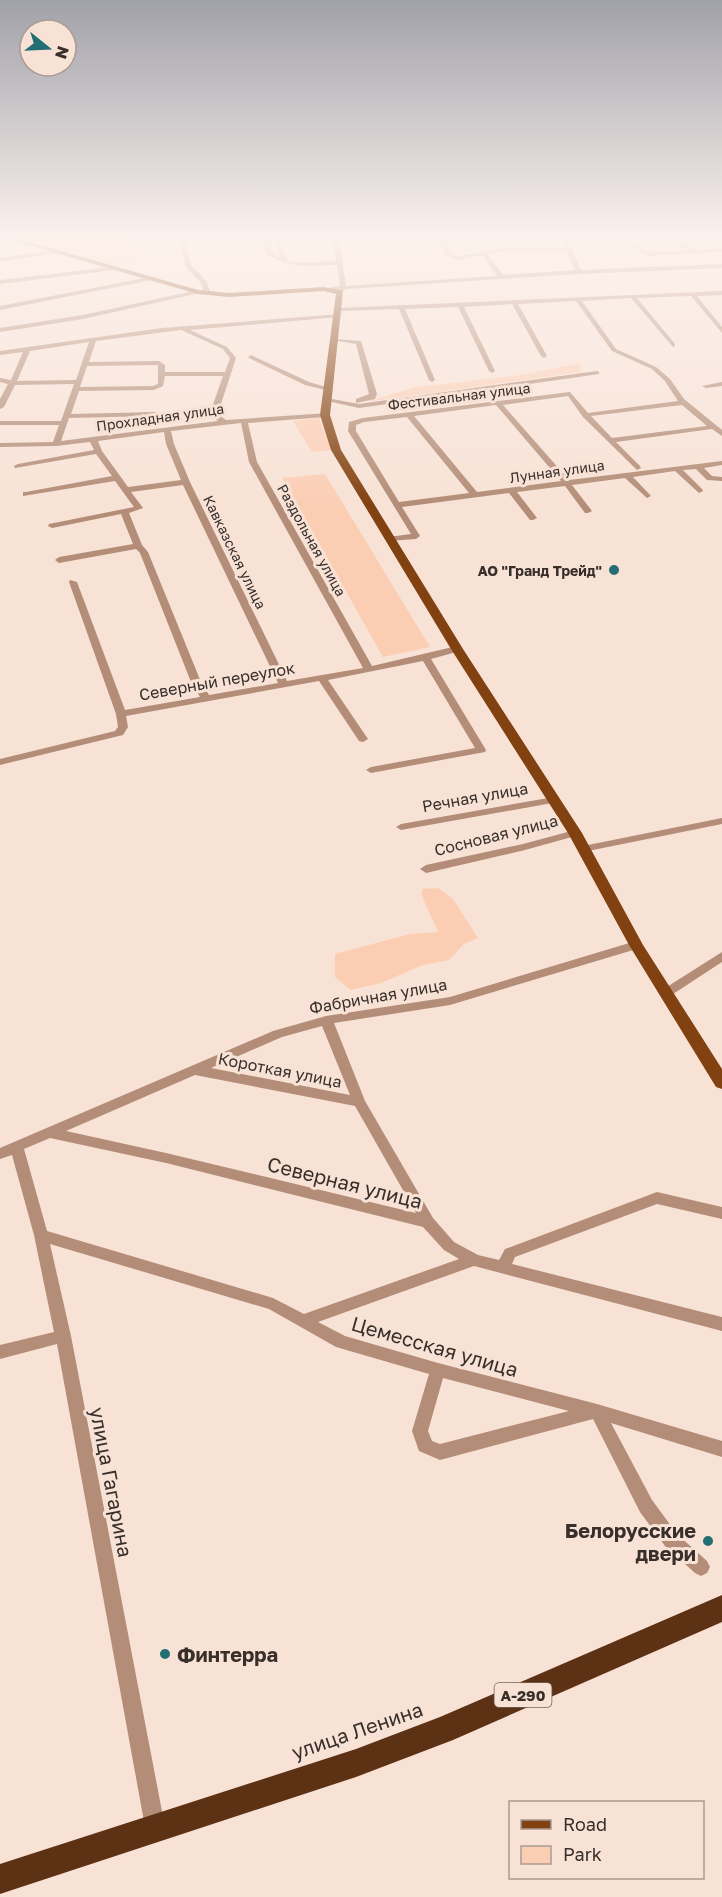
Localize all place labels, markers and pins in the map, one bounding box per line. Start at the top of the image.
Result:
place label: АО "Гранд Трейд" [478,562,602,579]
marker: АО "Гранд Трейд" [607,563,621,577]
place label: Белорусские двери [565,1518,696,1565]
marker: Белорусские двери [701,1534,715,1548]
place label: Финтерра [177,1642,278,1666]
marker: Финтерра [158,1647,172,1661]

